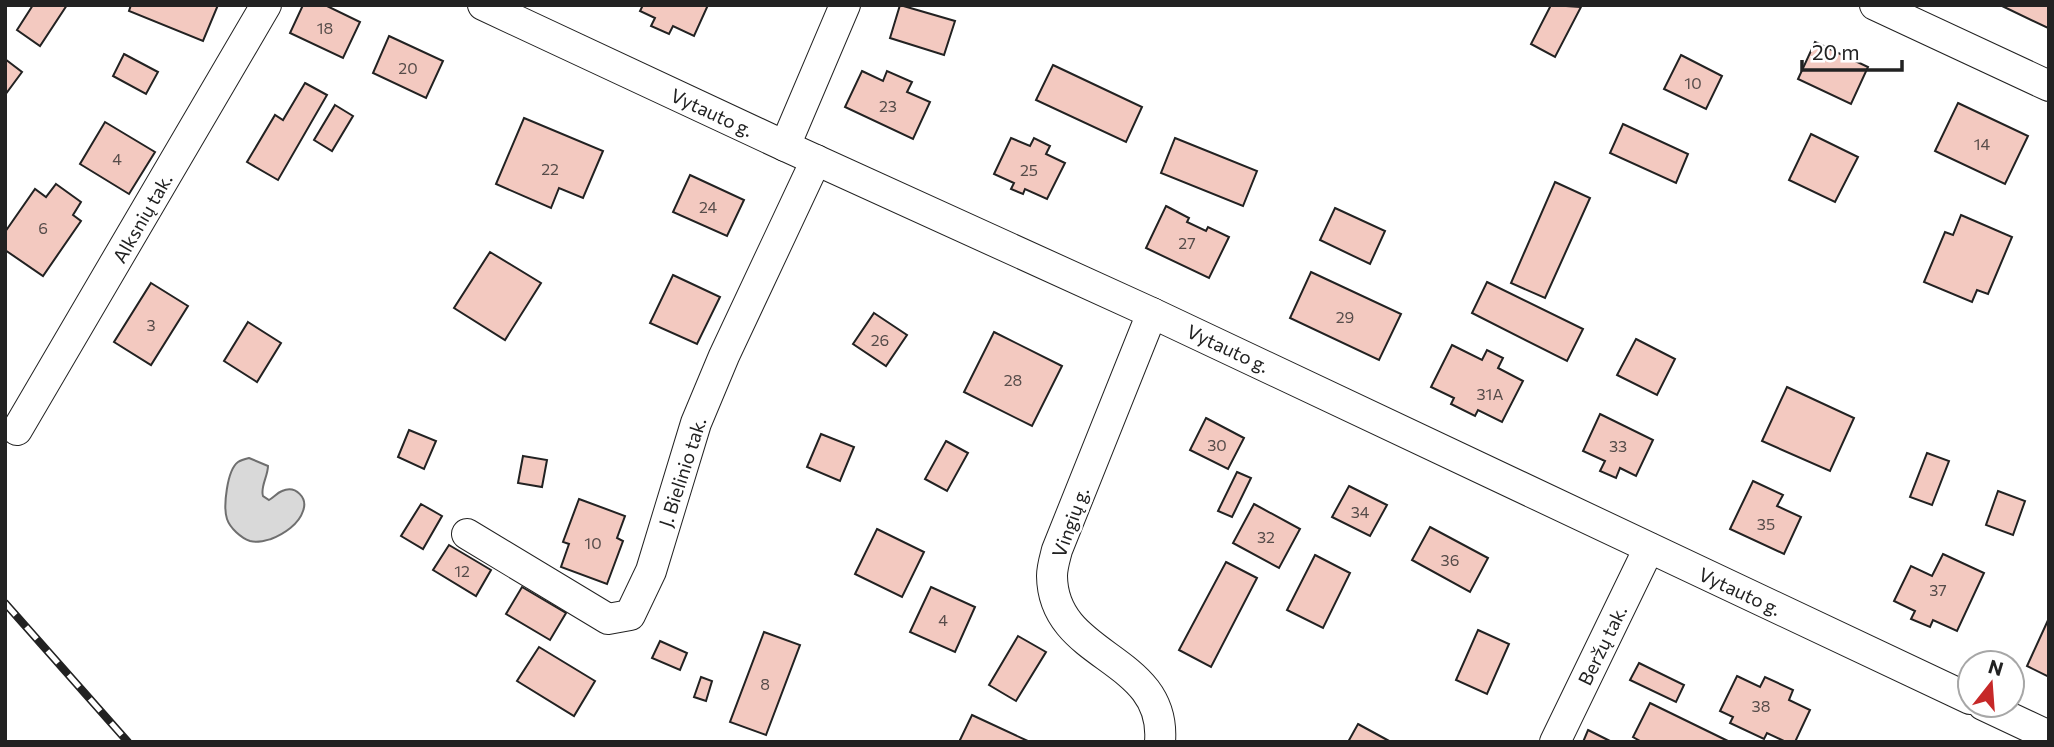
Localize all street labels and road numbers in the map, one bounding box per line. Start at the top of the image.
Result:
street label: Vytauto g. [667,83,757,141]
street label: Alksnių tak. [107,169,177,267]
street label: Vytauto g. [1183,319,1273,377]
street label: J. Bielinio tak. [653,414,711,530]
street label: Vingių g. [1047,484,1093,560]
street label: Vytauto g. [1695,562,1785,620]
street label: Beržų tak. [1573,601,1631,689]

